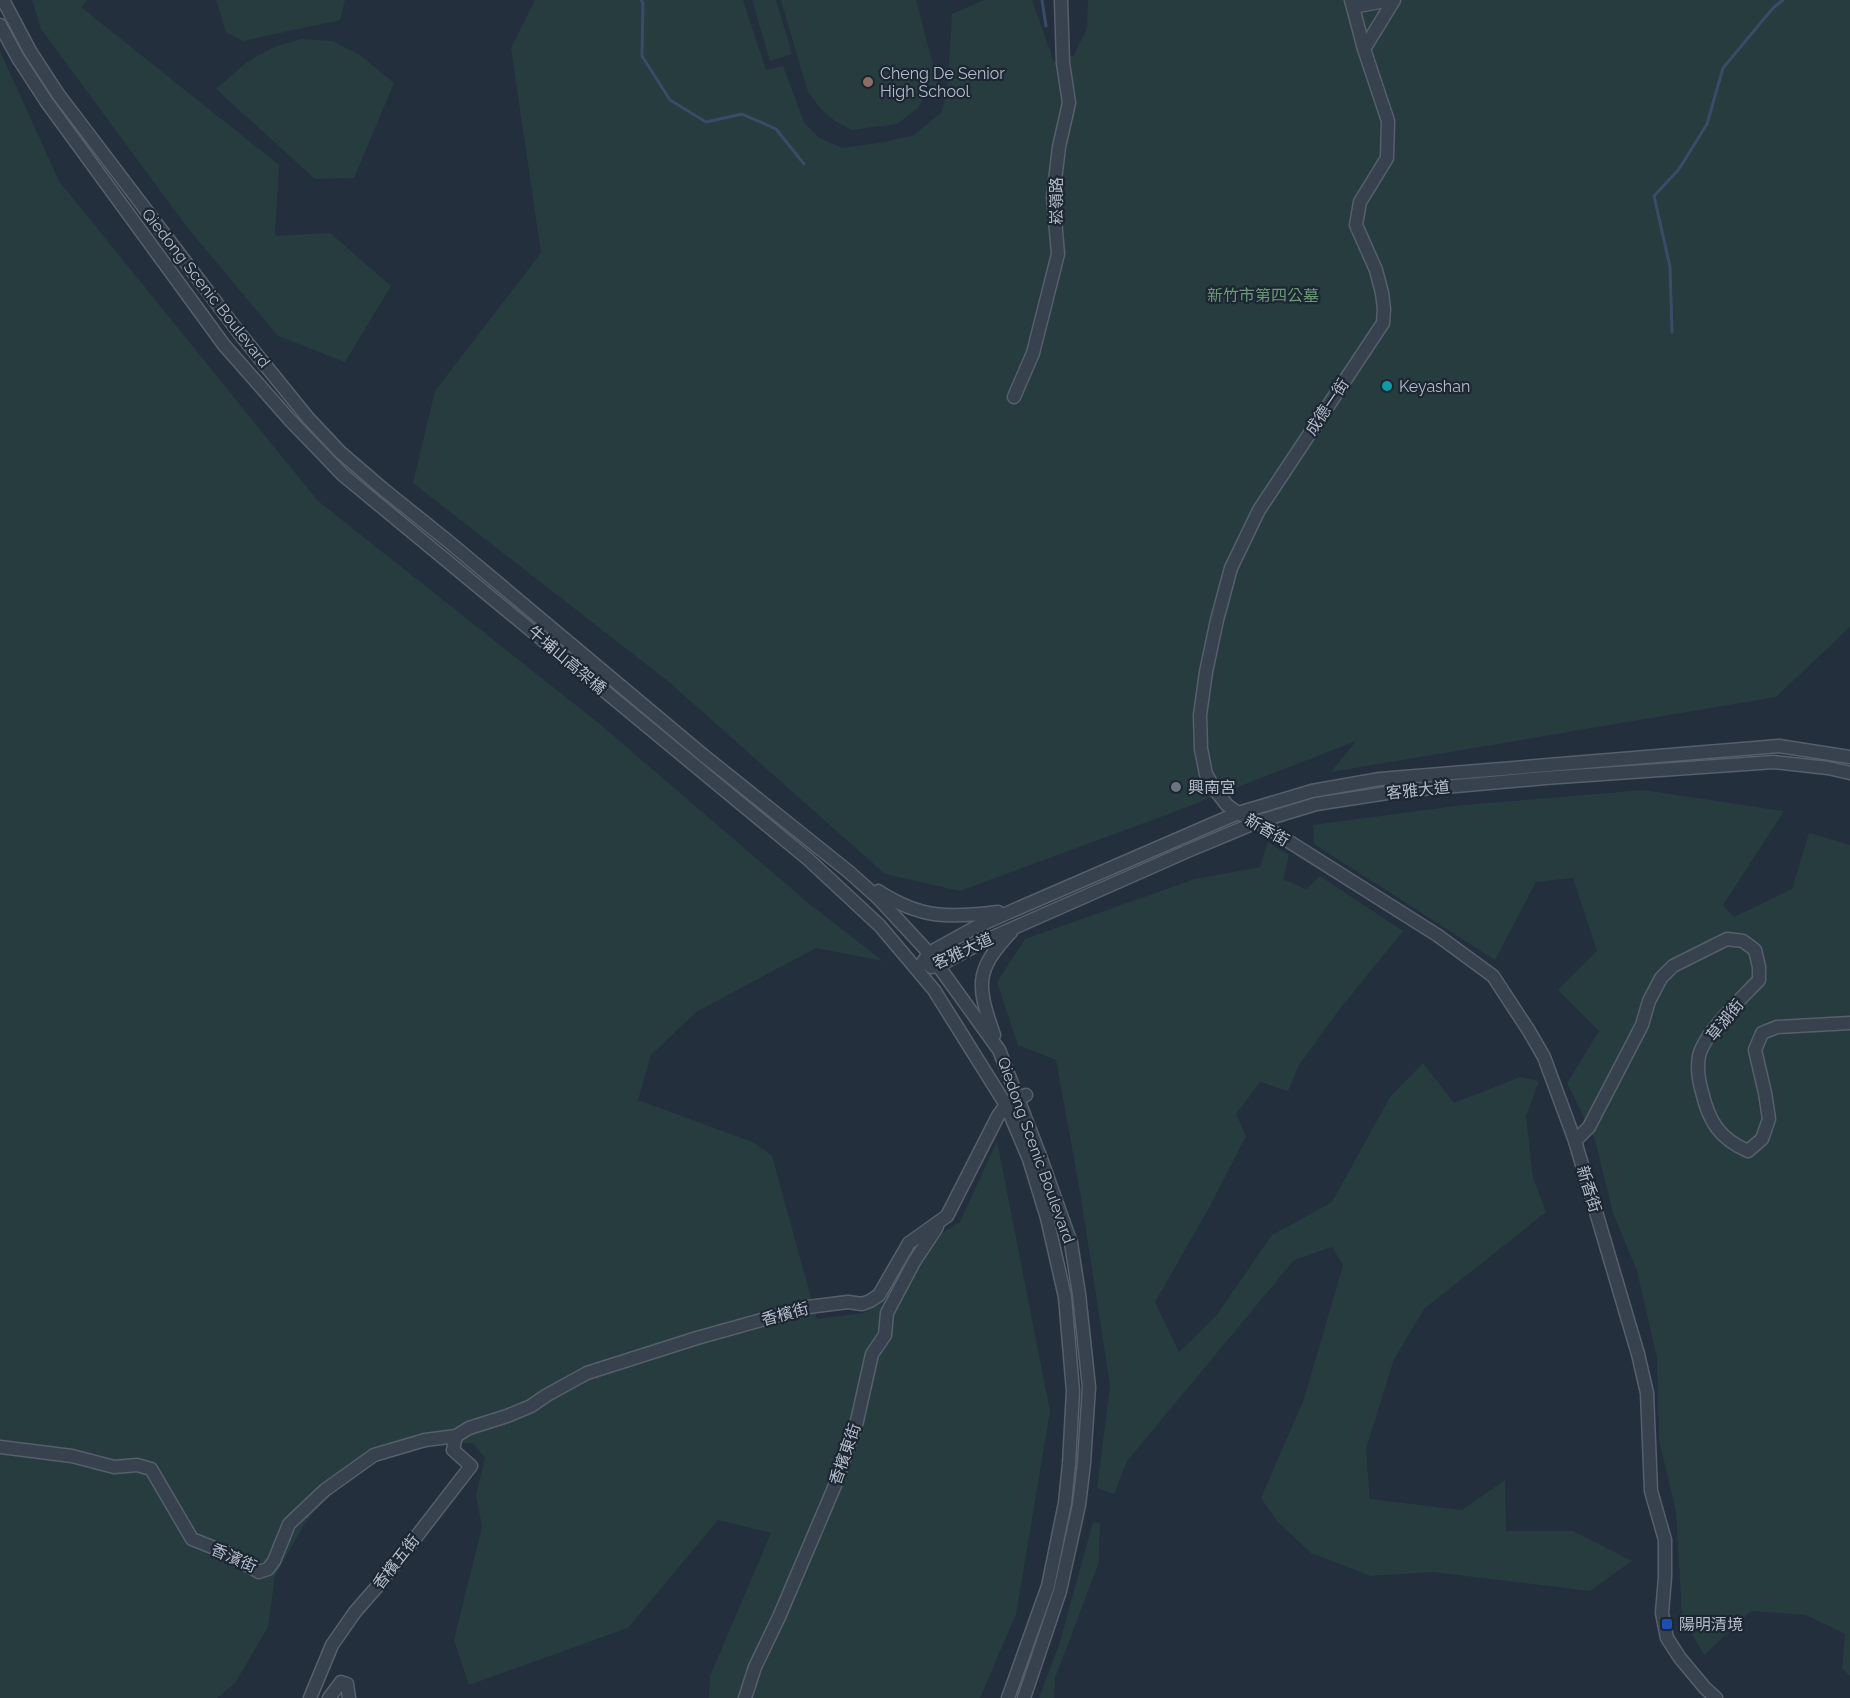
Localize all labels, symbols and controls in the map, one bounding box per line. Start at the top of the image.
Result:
place label: Cheng De Senior High School [880,64,1005,101]
marker: Cheng De Senior High School [861,75,875,89]
street label: 崧嶺路 [1047,177,1066,225]
street label: Qiedong Scenic Boulevard [138,205,274,371]
park label: 新竹市第四公墓 [1207,286,1319,305]
street label: 成德一街 [1301,375,1353,439]
place label: Keyashan [1399,377,1470,396]
marker: Keyashan [1380,379,1394,393]
street label: 牛埔山高架橋 [524,622,610,698]
street label: 客雅大道 [1385,777,1451,803]
place label: 興南宮 [1188,778,1236,797]
marker: 興南宮 [1169,780,1183,794]
street label: 新香街 [1241,810,1293,850]
street label: 客雅大道 [930,929,996,973]
street label: 草湖街 [1703,995,1747,1045]
street label: Qiedong Scenic Boulevard [993,1054,1079,1246]
street label: 新香街 [1573,1163,1605,1215]
street label: 香檳街 [759,1299,811,1329]
street label: 香檳東街 [826,1421,864,1487]
street label: 香檳五街 [369,1531,423,1593]
street label: 香濱街 [208,1540,260,1576]
place label: 陽明清境 [1679,1615,1743,1634]
marker: 陽明清境 [1660,1617,1674,1631]

